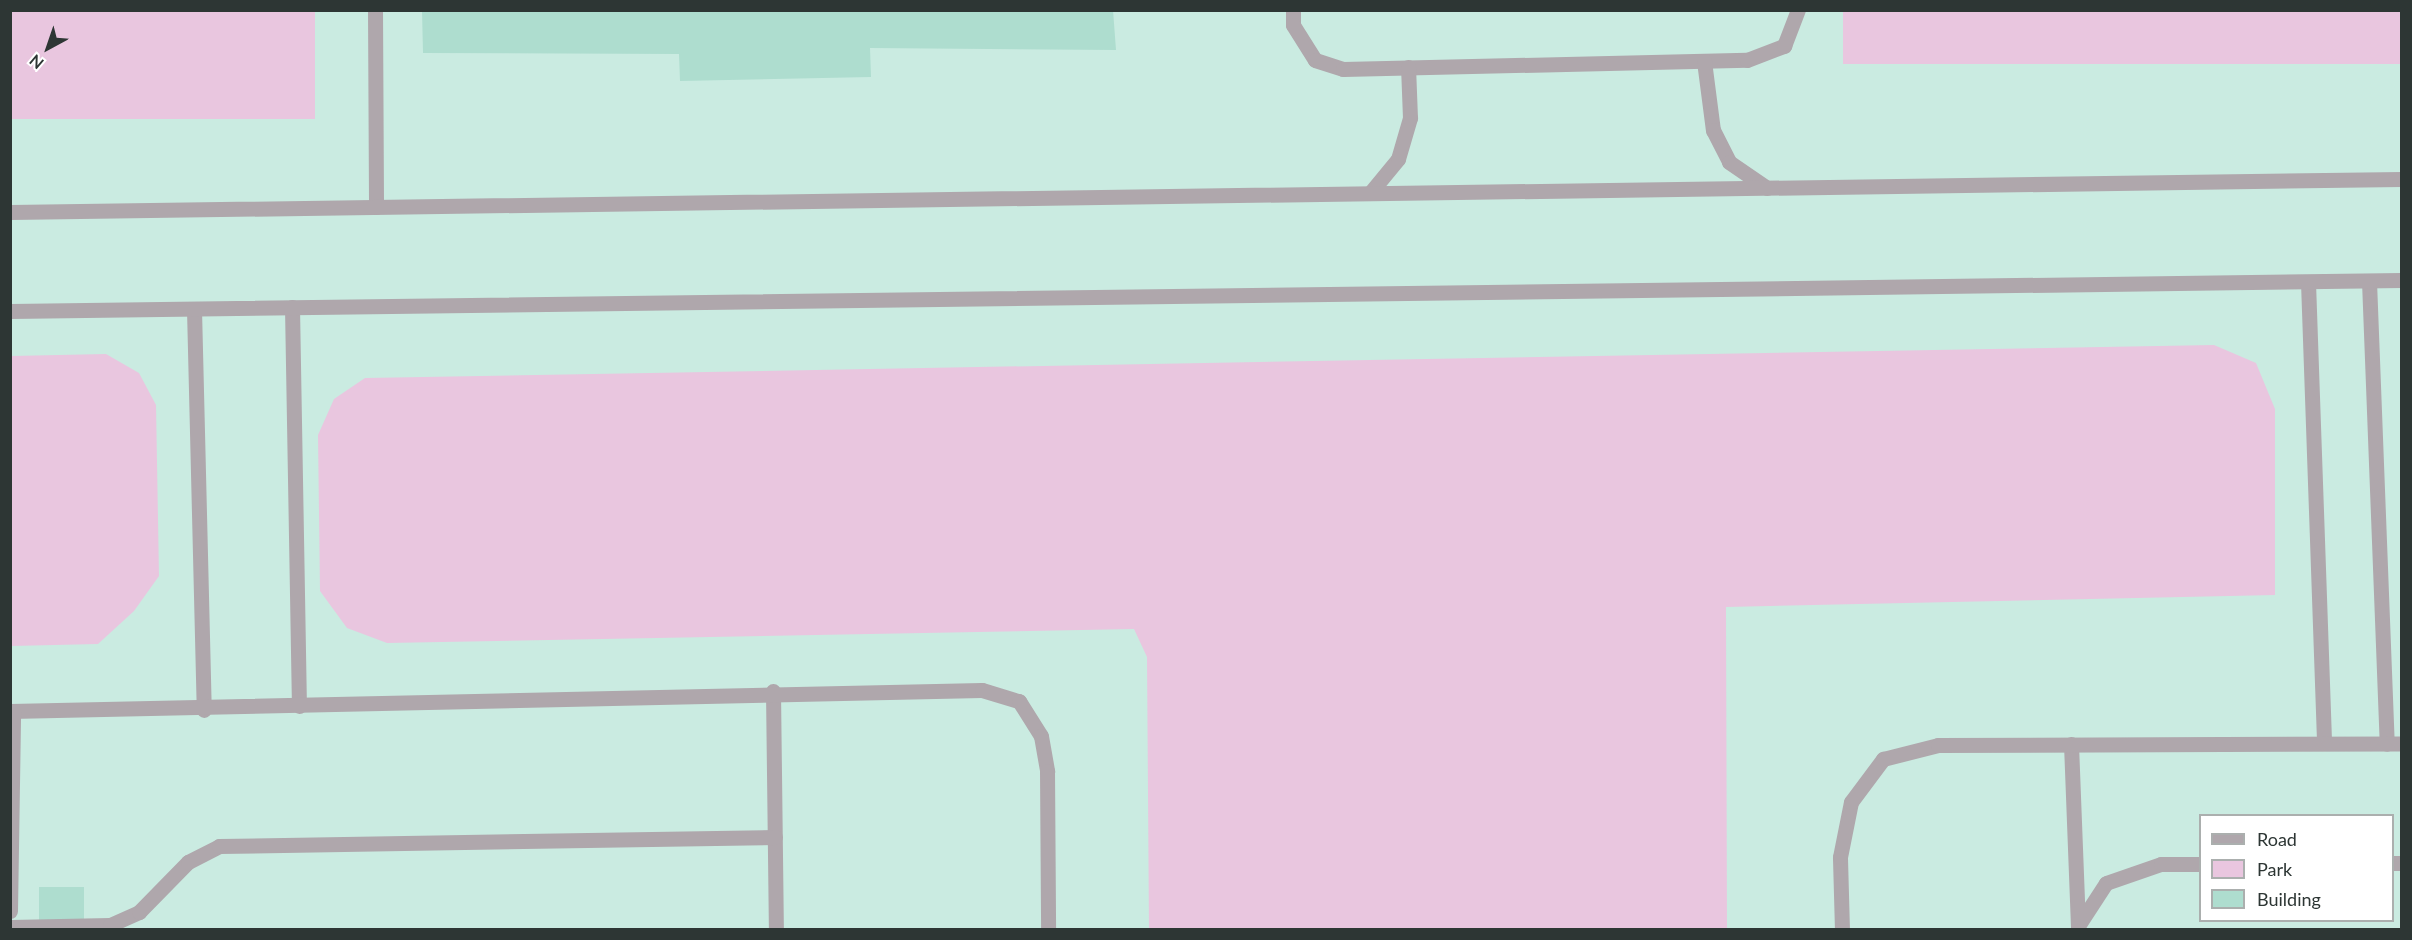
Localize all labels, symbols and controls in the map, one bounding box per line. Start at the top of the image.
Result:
north arrow [18,18,78,78]
text: N [25,51,47,73]
legend [2199,814,2394,922]
text: Road [2257,828,2297,850]
text: Park [2257,858,2292,880]
text: Building [2257,888,2321,910]

